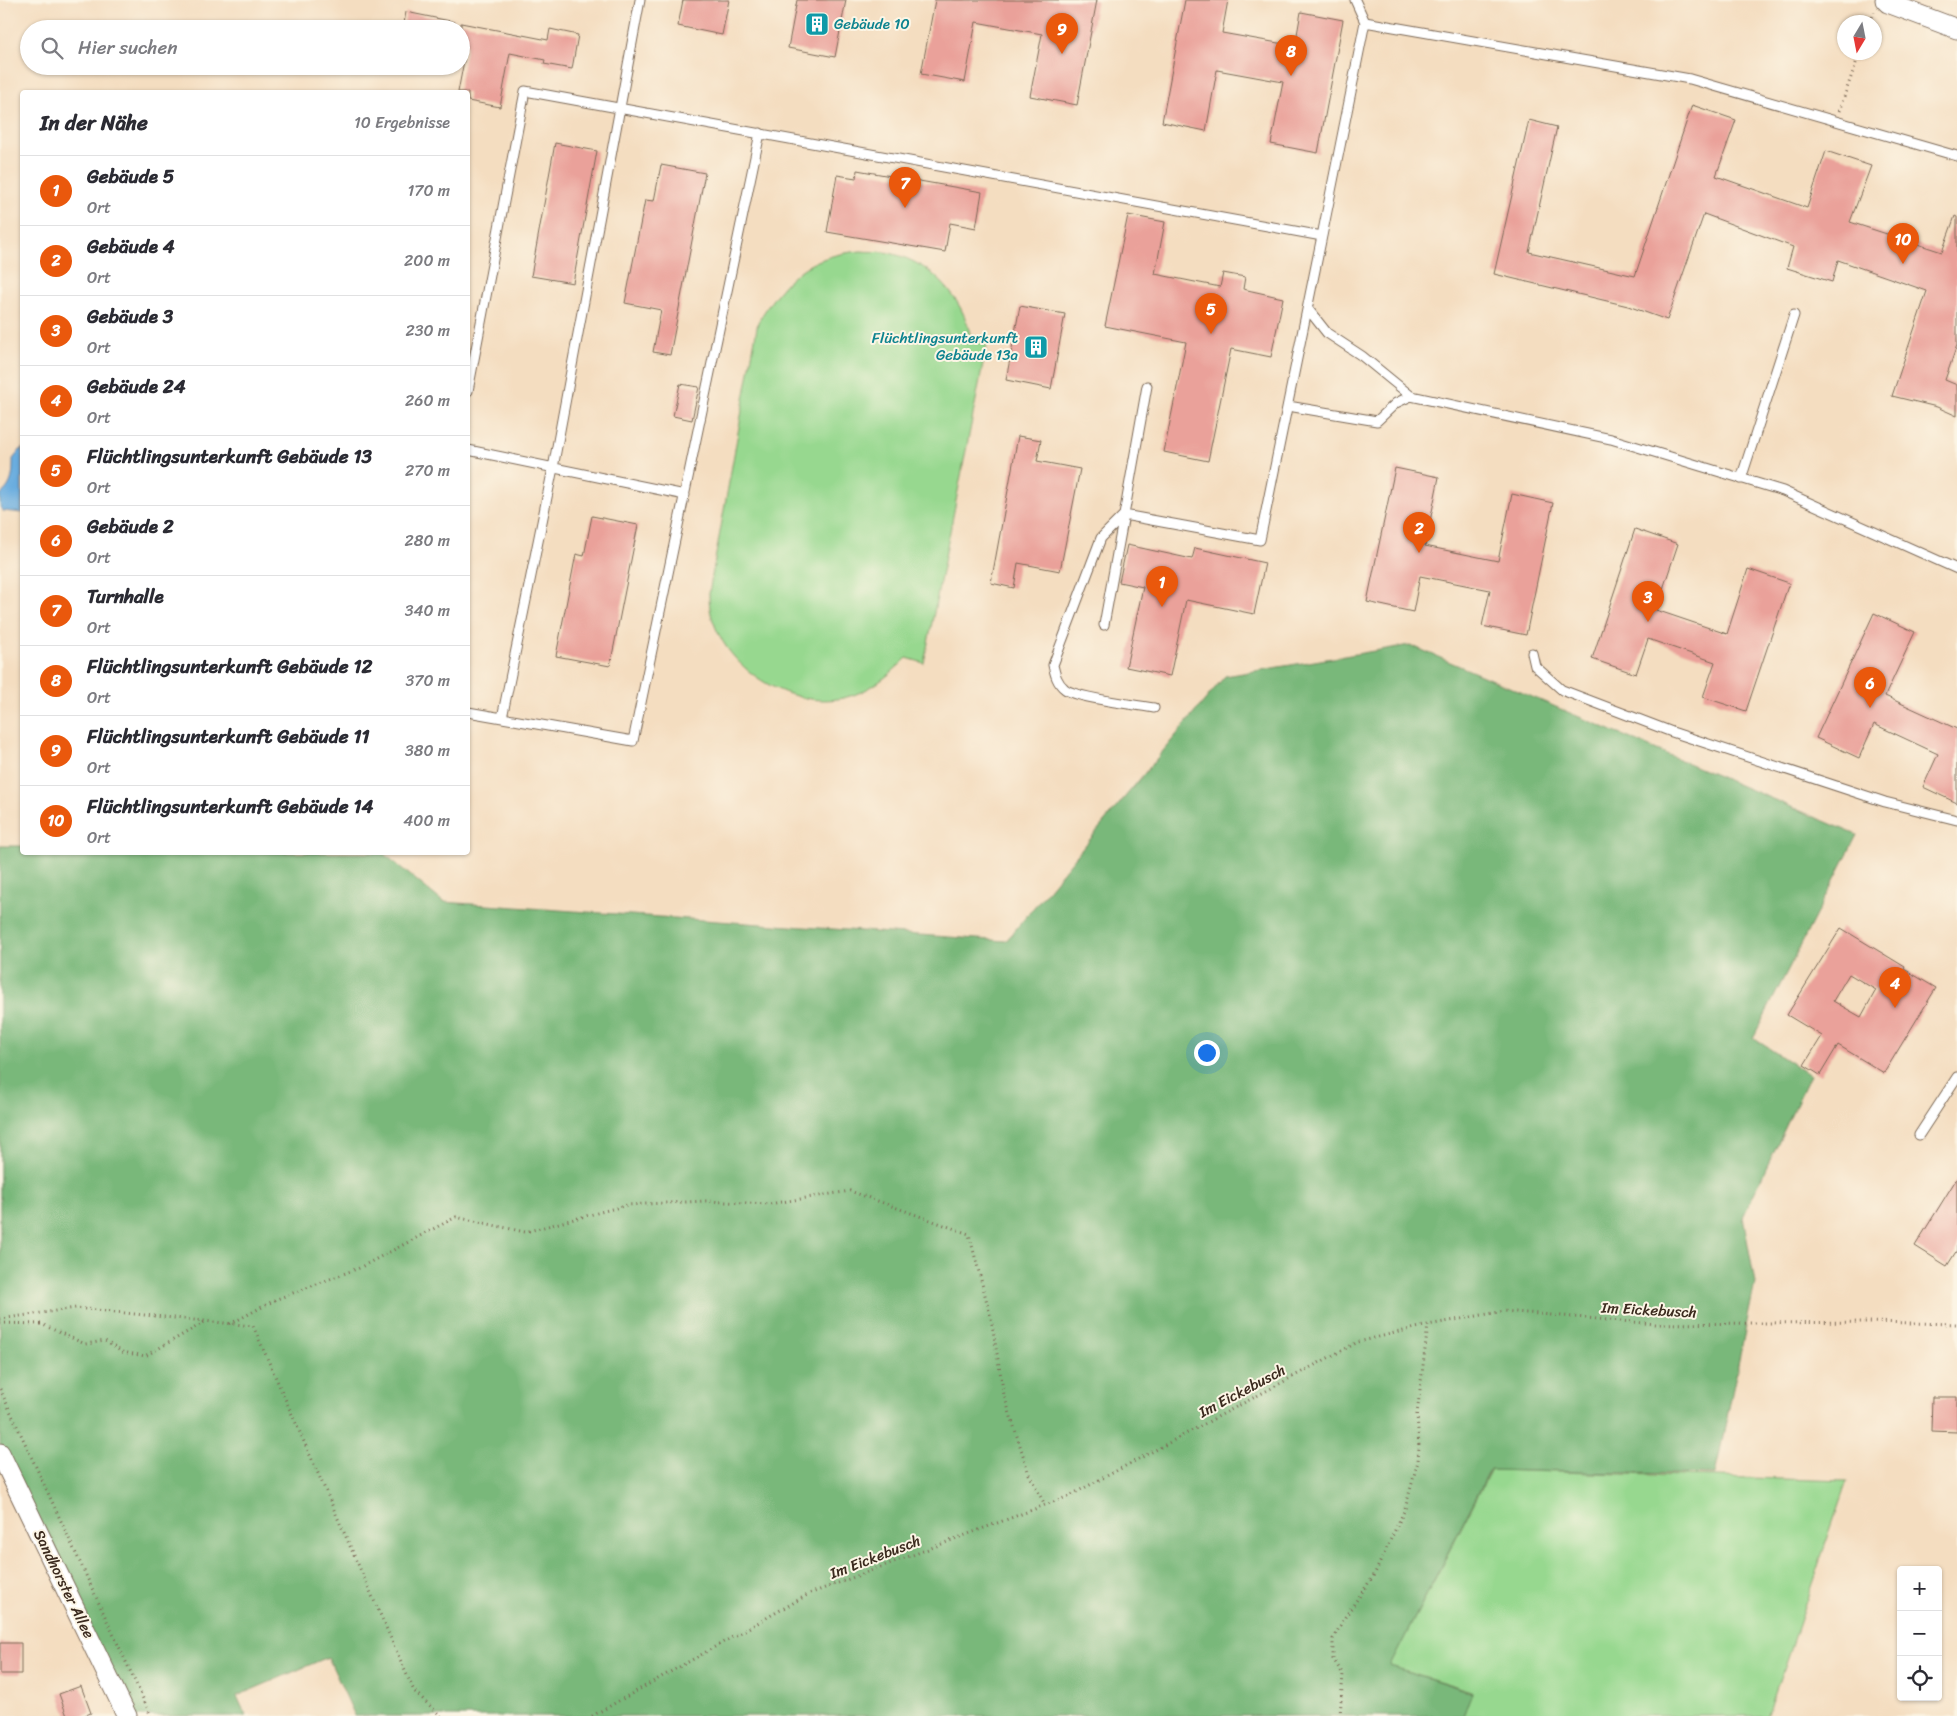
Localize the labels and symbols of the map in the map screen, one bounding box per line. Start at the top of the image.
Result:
building icon: Gebäude 10 [804,11,830,37]
place label: Gebäude 10 [834,11,910,37]
pin: 9 [1046,13,1078,54]
north arrow [1837,15,1882,60]
pin: 8 [1275,35,1307,76]
pin: 7 [889,167,921,208]
pin: 10 [1887,223,1919,264]
pin: 5 [1195,293,1227,334]
place label: Flüchtlingsunterkunft Gebäude 13a [872,325,1018,368]
building icon: Flüchtlingsunterkunft Gebäude 13a [1023,334,1049,360]
pin: 2 [1403,512,1435,553]
pin: 1 [1146,566,1178,607]
pin: 3 [1632,581,1664,622]
pin: 6 [1854,667,1886,708]
pin: 4 [1879,967,1911,1008]
your location [1194,1040,1220,1066]
street label: Im Eickebusch [1600,1294,1698,1325]
street label: Im Eickebusch [1193,1357,1290,1425]
street label: Sandhorster Allee [26,1525,102,1643]
street label: Im Eickebusch [825,1528,924,1587]

